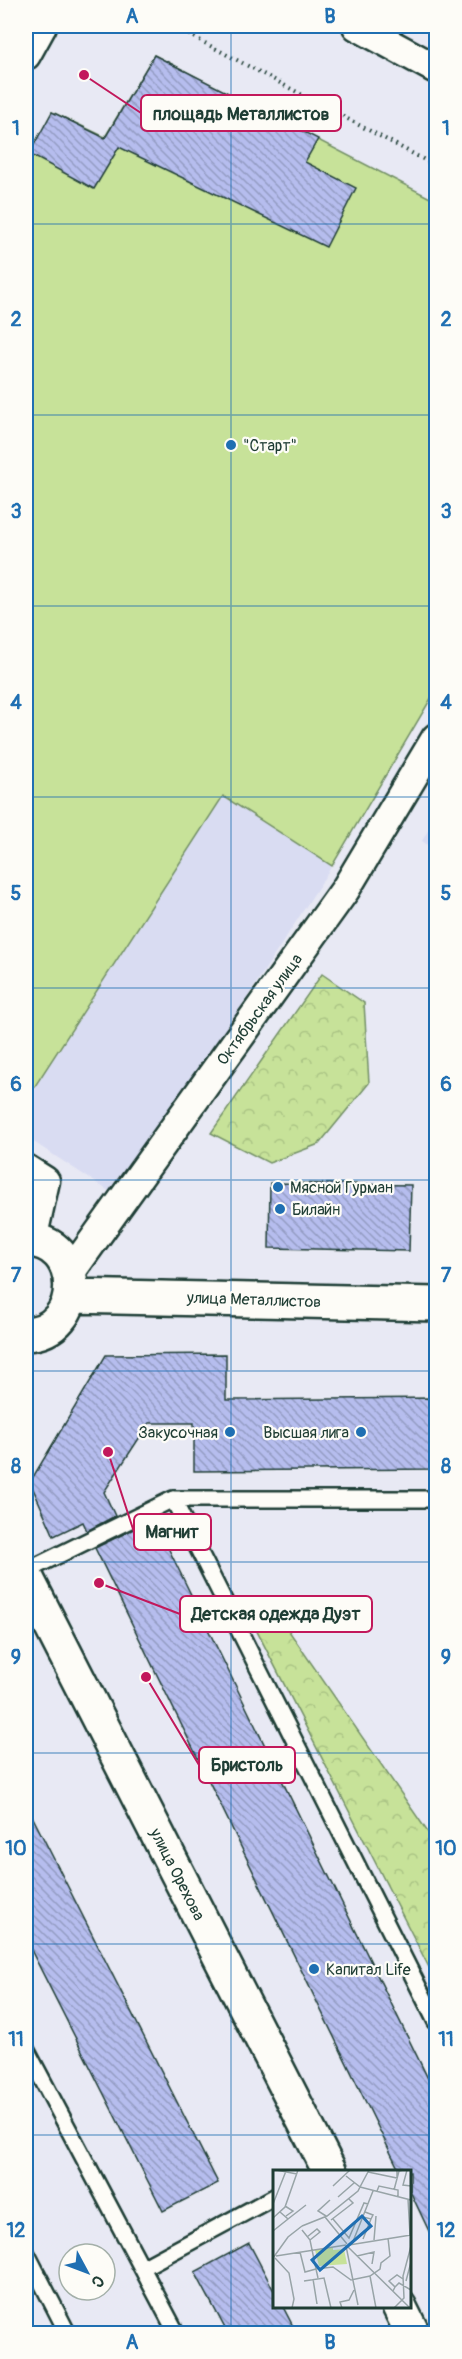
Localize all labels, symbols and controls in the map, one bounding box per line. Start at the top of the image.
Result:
text: A [126,4,139,29]
text: B [324,4,336,29]
callout: площадь Металлистов [141,95,341,131]
text: площадь Металлистов [153,103,329,126]
text: 1 [12,116,20,141]
text: 1 [442,116,450,141]
text: 2 [10,307,22,332]
text: 2 [440,307,452,332]
place label: "Старт" [243,436,297,456]
marker: "Старт" [224,438,238,452]
text: 3 [10,499,22,524]
text: 3 [440,499,452,524]
text: 4 [10,690,22,715]
text: 4 [440,690,452,715]
text: 5 [11,881,22,906]
text: 5 [441,881,452,906]
street label: Октябрьская улица [213,950,307,1069]
text: 6 [10,1072,22,1097]
text: 6 [440,1072,452,1097]
place label: Мясной Гурман [290,1178,393,1198]
marker: Мясной Гурман [271,1180,285,1194]
place label: Билайн [292,1200,340,1220]
marker: Билайн [273,1202,287,1216]
text: 7 [11,1263,22,1288]
text: 7 [441,1263,452,1288]
street label: улица Металлистов [185,1288,321,1312]
place label: Закусочная [138,1423,218,1443]
place label: Высшая лига [263,1423,349,1443]
marker: Закусочная [223,1425,237,1439]
marker: Высшая лига [354,1425,368,1439]
text: 8 [11,1454,21,1479]
text: 8 [441,1454,451,1479]
callout: Магнит [134,1514,211,1550]
text: Магнит [145,1521,200,1544]
callout: Детская одежда Дуэт [180,1596,372,1632]
text: Детская одежда Дуэт [191,1603,361,1626]
text: 9 [11,1645,21,1670]
text: 9 [441,1645,451,1670]
callout: Бристоль [199,1747,295,1783]
text: Бристоль [211,1754,283,1777]
street label: улица Орехова [145,1824,209,1924]
text: 10 [5,1836,27,1861]
text: 10 [435,1836,457,1861]
place label: Капитал Life [326,1960,411,1980]
marker: Капитал Life [307,1962,321,1976]
text: 11 [8,2027,24,2052]
text: 11 [438,2027,454,2052]
inset map [273,2170,411,2308]
text: 12 [7,2218,26,2243]
text: 12 [437,2218,456,2243]
north arrow [57,2242,117,2302]
text: С [87,2271,108,2292]
text: A [126,2330,139,2355]
text: B [324,2330,336,2355]

